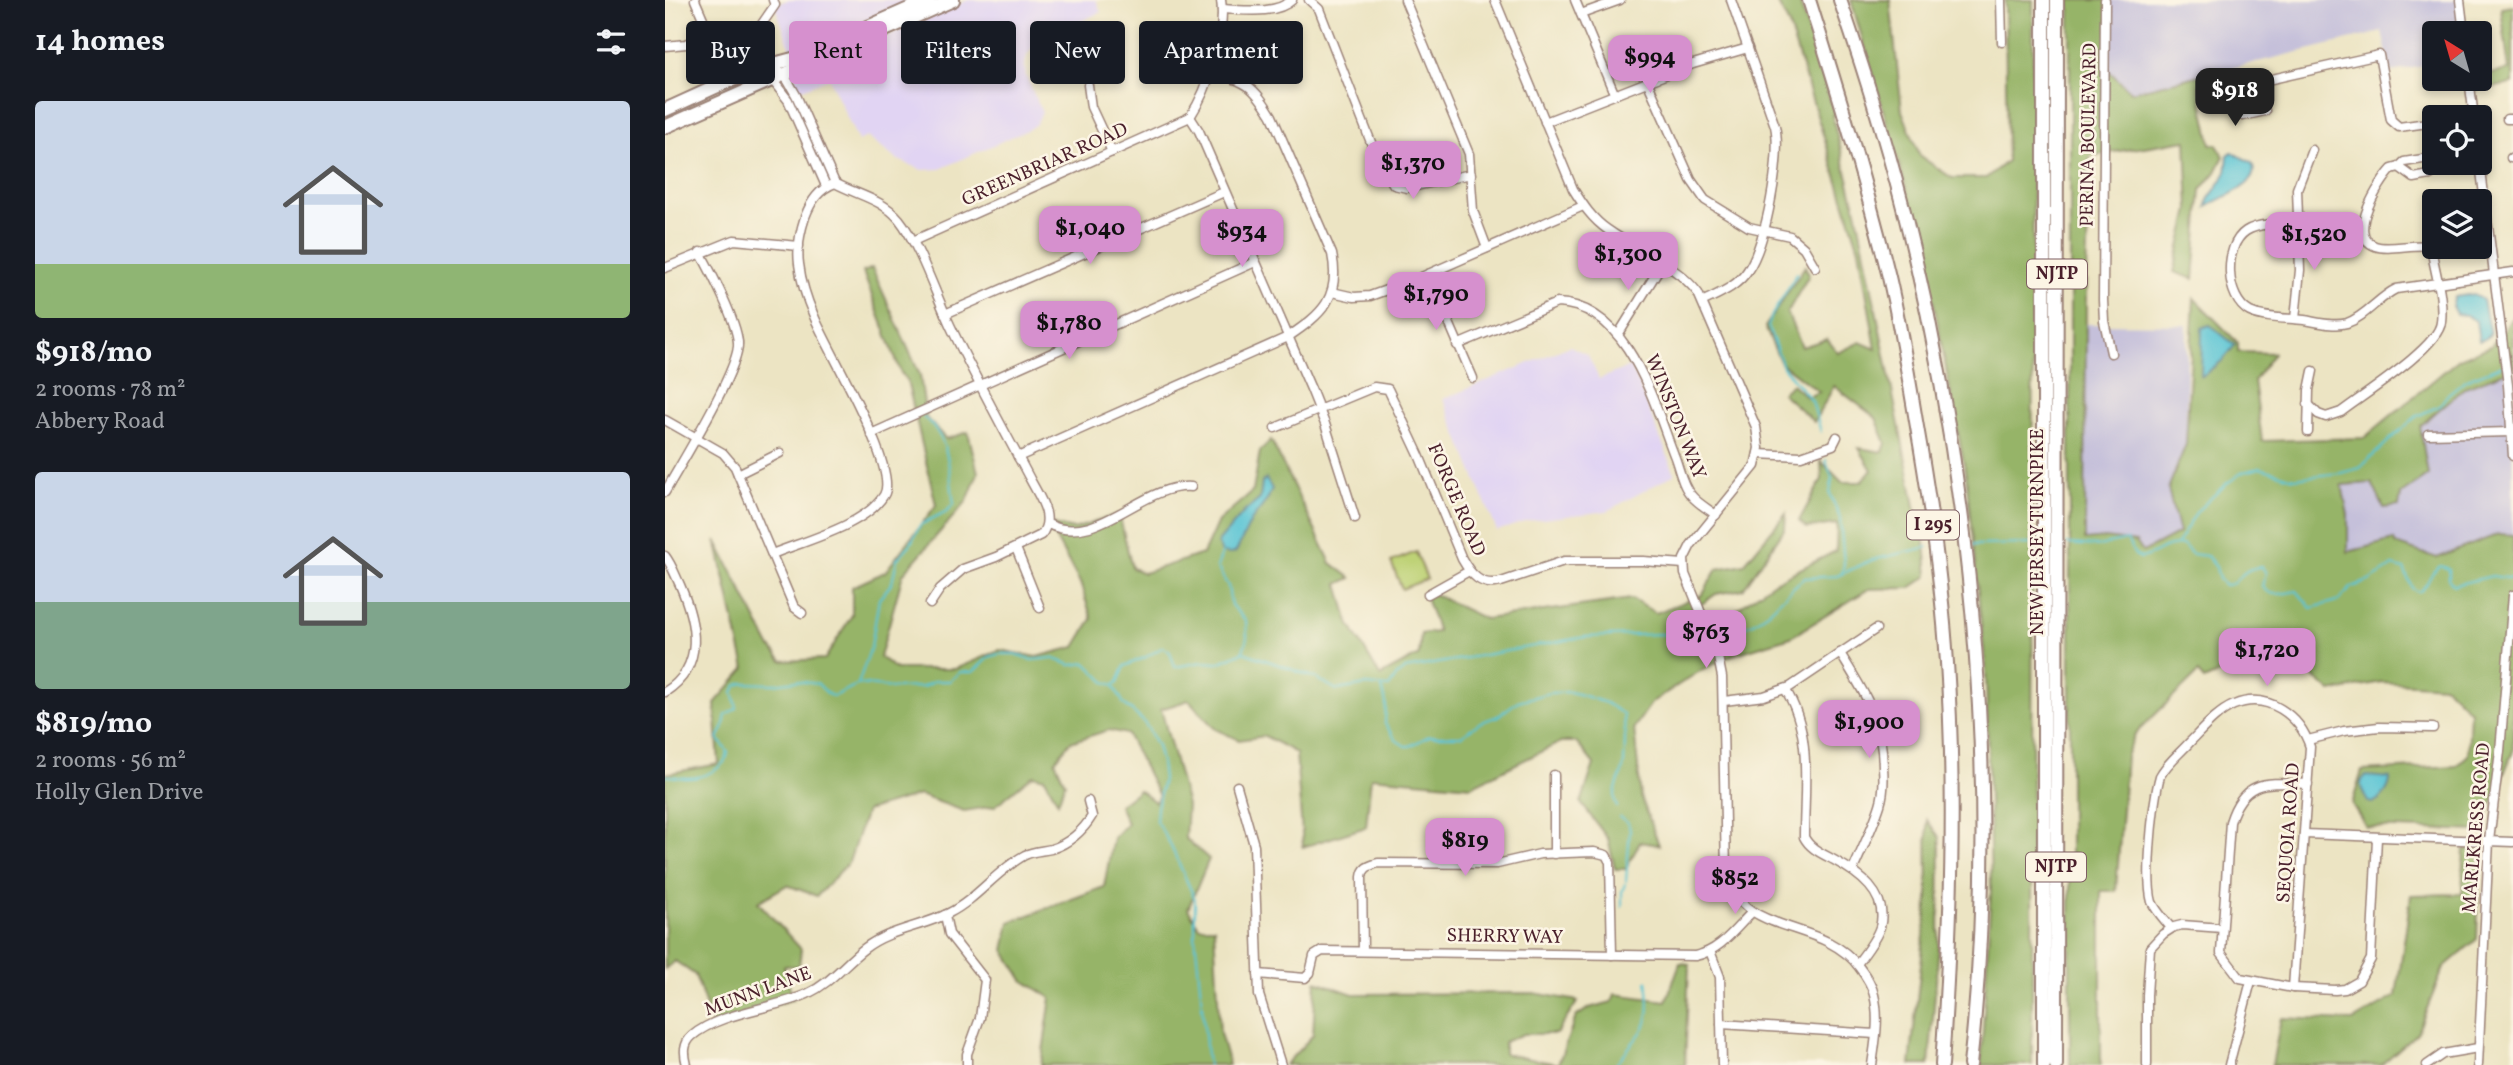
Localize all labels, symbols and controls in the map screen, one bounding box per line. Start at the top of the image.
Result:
text: 14 homes [35,21,165,63]
chip: Buy [686,21,775,84]
chip: Rent [789,21,887,84]
chip: Filters [901,21,1016,84]
chip: New [1030,21,1125,84]
chip: Apartment [1139,21,1303,84]
north arrow [2422,21,2492,91]
map controls [2422,21,2492,259]
icon: filters [592,23,630,61]
pin: $994 [1609,36,1691,95]
text: $994 [1624,42,1676,74]
street label: PERINA BOULEVARD [2074,43,2104,227]
pin: $918 [2194,68,2276,128]
text: $918 [2211,75,2259,107]
button: locate [2422,105,2492,175]
street label: GREENBRIAR ROAD [958,117,1132,213]
pin: $1,370 [1356,142,1470,201]
icon: home [270,147,396,273]
text: $1,370 [1381,148,1445,180]
button: layers [2422,189,2492,259]
pin: $1,040 [1033,206,1147,266]
pin: $934 [1201,210,1283,269]
pin: $1,520 [2257,212,2371,272]
text: $1,040 [1055,213,1125,245]
text: $934 [1217,216,1267,248]
text: $1,520 [2281,219,2347,251]
pin: $1,300 [1571,232,1685,292]
text: $1,300 [1594,239,1662,271]
road number: NJTP [2027,260,2087,288]
pin: $1,790 [1379,272,1493,332]
text: $1,790 [1403,279,1469,311]
pin: $1,780 [1012,302,1126,361]
text: $1,780 [1036,308,1102,340]
text: $918/mo [35,332,152,374]
street label: WINSTON WAY [1638,351,1712,483]
text: 2 rooms · 78 m² [35,374,186,406]
text: Abbery Road [35,406,165,438]
street label: NEW JERSEY TURNPIKE [2025,428,2051,636]
street label: FORGE ROAD [1421,440,1492,561]
road number: I 295 [1907,510,1959,540]
icon: home [270,518,396,644]
pin: $763 [1665,610,1747,670]
text: $763 [1682,617,1730,649]
pin: $1,720 [2210,628,2324,688]
text: $1,720 [2235,635,2299,667]
pin: $1,900 [1812,700,1926,760]
text: $819/mo [35,703,152,745]
text: $1,900 [1834,707,1904,739]
street label: MARLKRESS ROAD [2457,742,2497,914]
text: 2 rooms · 56 m² [35,745,186,777]
street label: SEQUOIA ROAD [2271,762,2307,904]
text: Holly Glen Drive [35,777,204,809]
pin: $819 [1424,818,1506,878]
text: $819 [1441,825,1489,857]
road number: NJTP [2026,852,2086,882]
pin: $852 [1694,856,1776,916]
text: $852 [1711,863,1759,895]
street label: SHERRY WAY [1446,923,1564,951]
street label: MUNN LANE [701,961,815,1023]

